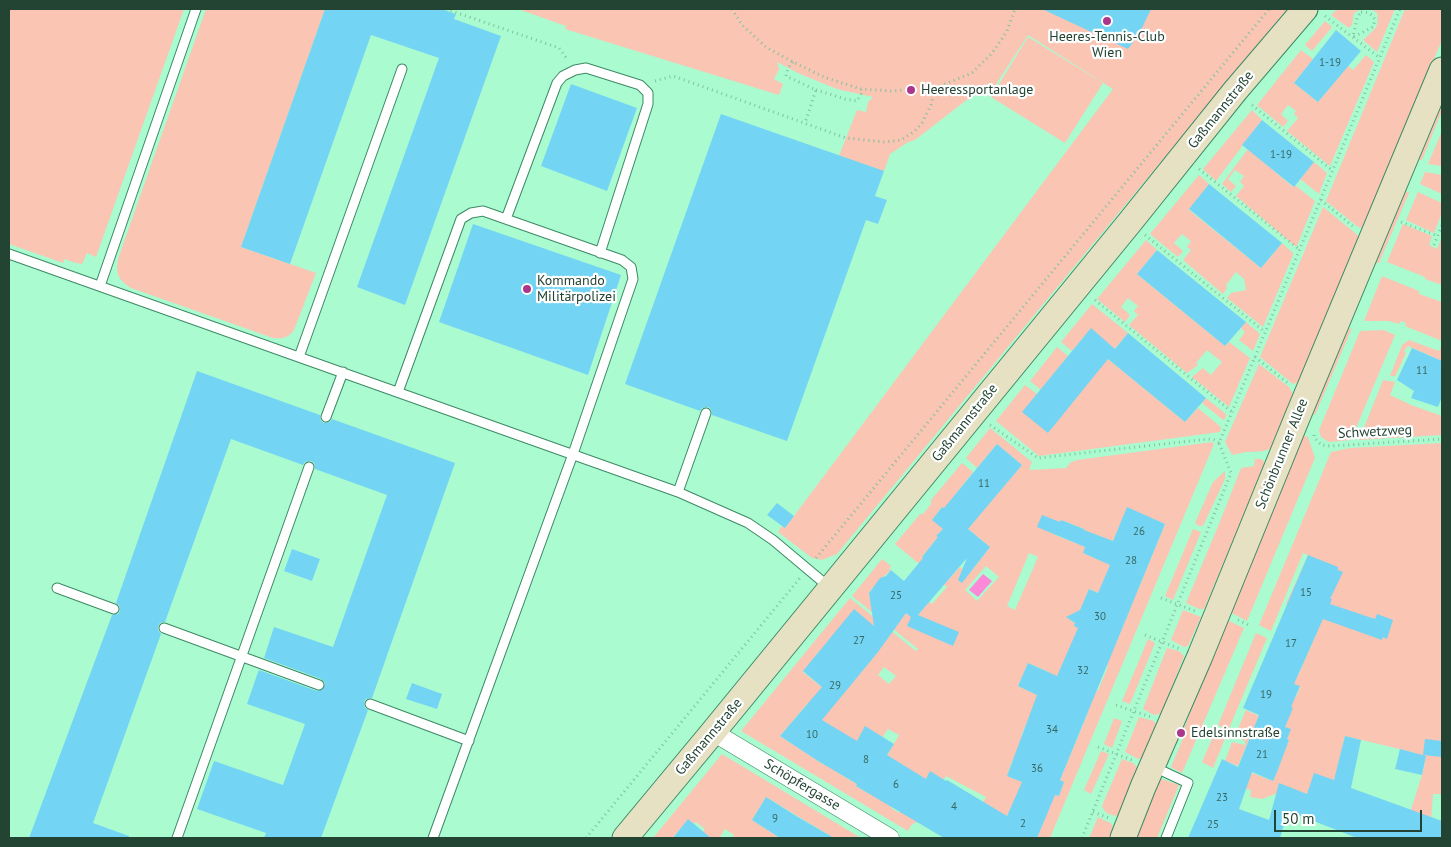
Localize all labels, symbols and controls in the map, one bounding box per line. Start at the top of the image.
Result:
marker: Heeres-Tennis-Club Wien [1101,15,1113,27]
place label: Heeres-Tennis-Club Wien [1049,29,1165,62]
house number: 1-19 [1319,56,1341,70]
street label: Gaßmannstraße [1185,68,1257,152]
place label: Heeressportanlage [921,82,1033,98]
marker: Heeressportanlage [905,84,917,96]
house number: 1-19 [1270,148,1292,162]
place label: Kommando Militärpolizei [537,273,616,306]
marker: Kommando Militärpolizei [521,283,533,295]
house number: 11 [1416,364,1428,378]
street label: Gaßmannstraße [929,381,1001,465]
street label: Schönbrunner Allee [1252,396,1312,512]
street label: Schwetzweg [1337,422,1413,442]
house number: 11 [978,477,990,491]
house number: 26 [1133,525,1145,539]
house number: 28 [1125,554,1137,568]
house number: 15 [1300,586,1312,600]
house number: 25 [890,589,902,603]
house number: 30 [1094,610,1106,624]
house number: 27 [853,634,865,648]
house number: 17 [1285,637,1297,651]
house number: 32 [1077,664,1089,678]
house number: 29 [829,679,841,693]
house number: 19 [1260,688,1272,702]
street label: Gaßmannstraße [672,695,746,779]
house number: 34 [1046,723,1058,737]
place label: Edelsinnstraße [1191,725,1280,741]
marker: Edelsinnstraße [1175,727,1187,739]
house number: 10 [806,728,818,742]
house number: 21 [1256,748,1268,762]
house number: 8 [863,753,869,767]
street label: Schöpfergasse [761,756,843,814]
house number: 36 [1031,762,1043,776]
house number: 6 [893,778,899,792]
house number: 23 [1216,791,1228,805]
house number: 4 [951,800,957,814]
scale bar [1276,800,1424,832]
text: 50 m [1282,809,1315,828]
house number: 9 [772,812,778,826]
house number: 2 [1020,817,1026,831]
house number: 25 [1207,818,1219,832]

